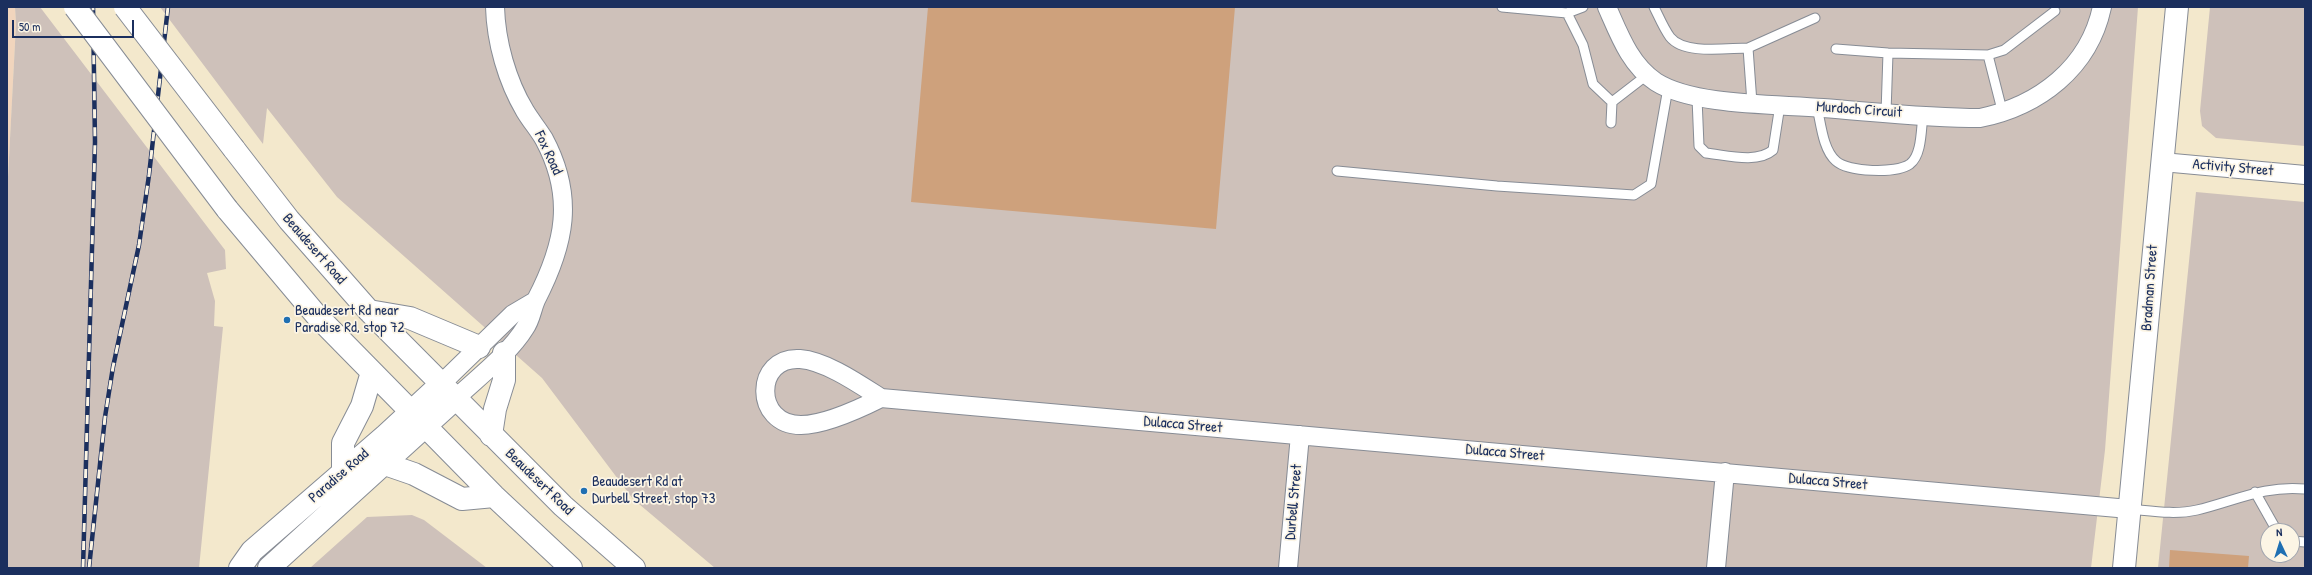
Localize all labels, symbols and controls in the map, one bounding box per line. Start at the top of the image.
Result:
scale bar [14,12,136,38]
text: 50 m [19,18,40,35]
street label: Murdoch Circuit [1816,98,1902,122]
street label: Fox Road [530,128,566,178]
street label: Activity Street [2192,156,2274,180]
street label: Beaudesert Road [278,210,350,288]
street label: Bradman Street [2138,244,2162,332]
place label: Beaudesert Rd near Paradise Rd, stop 72 [295,302,405,337]
marker: Beaudesert Rd near Paradise Rd, stop 72 [282,315,292,325]
street label: Dulacca Street [1143,413,1223,437]
street label: Dulacca Street [1465,441,1545,465]
street label: Paradise Road [305,445,373,507]
street label: Beaudesert Road [501,445,577,519]
street label: Durbell Street [1282,463,1306,541]
street label: Dulacca Street [1788,470,1868,494]
place label: Beaudesert Rd at Durbell Street, stop 73 [592,473,715,508]
marker: Beaudesert Rd at Durbell Street, stop 73 [579,486,589,496]
north arrow [2260,523,2300,563]
text: N [2276,525,2283,539]

